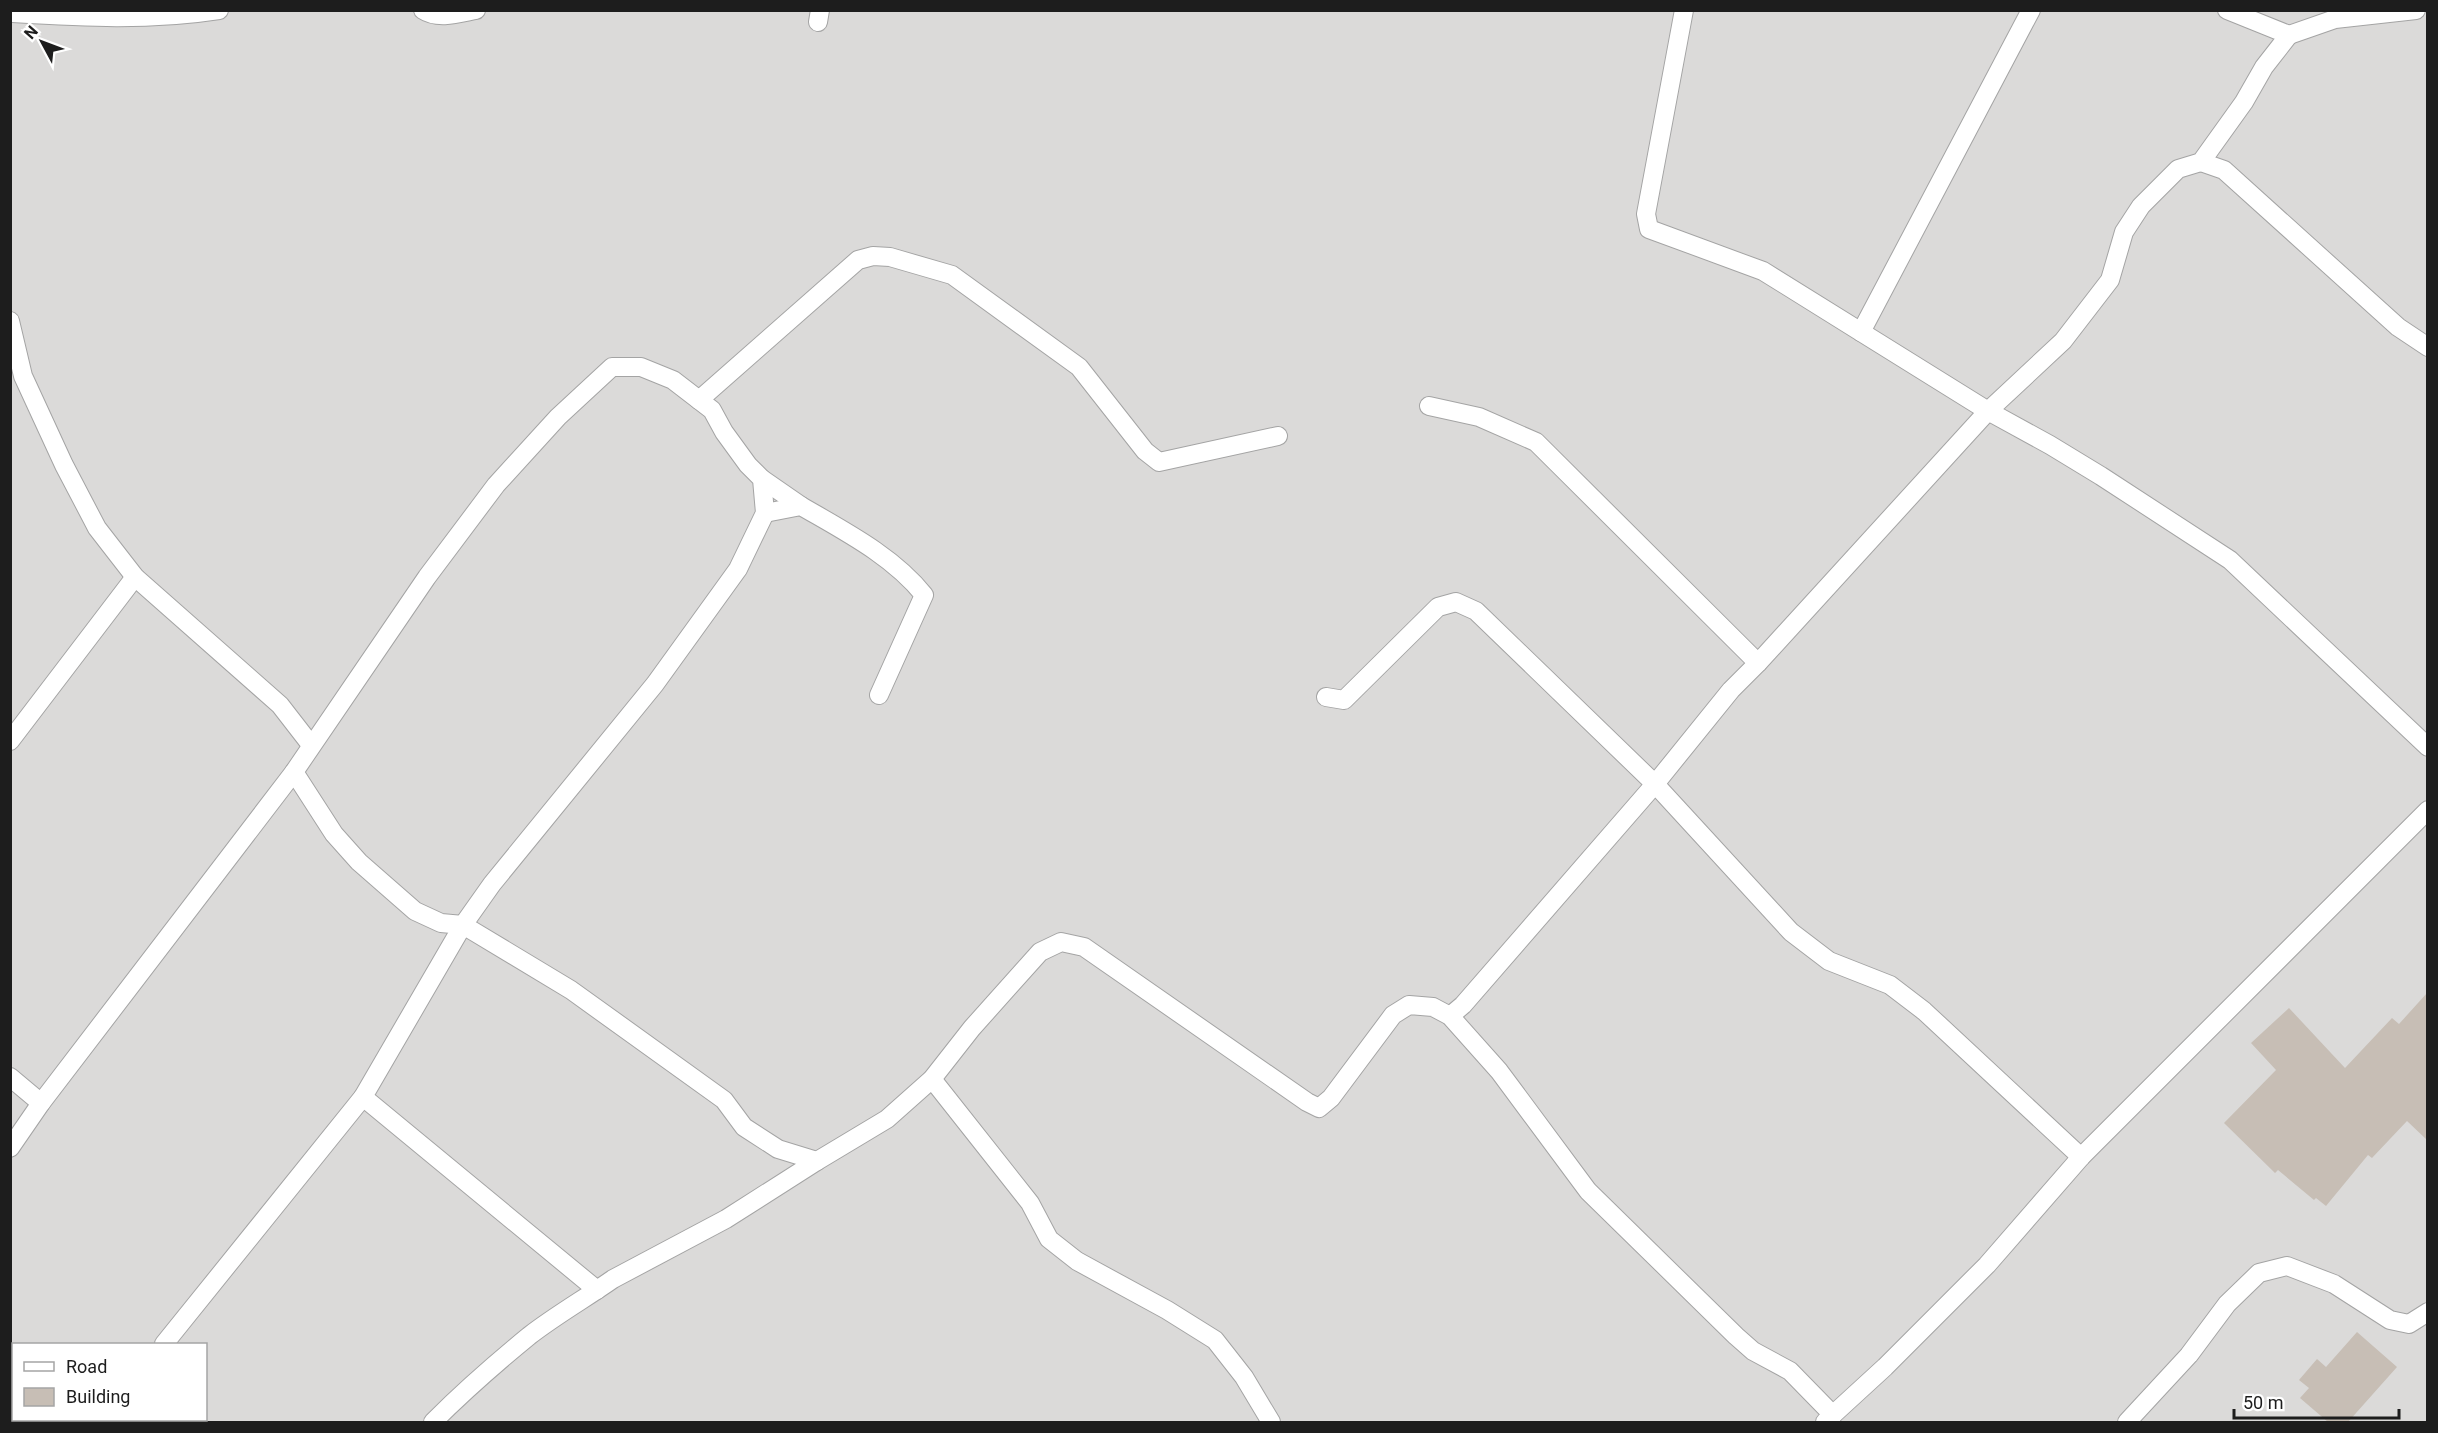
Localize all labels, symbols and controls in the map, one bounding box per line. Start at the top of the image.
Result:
north arrow [12,12,72,72]
text: N [20,22,42,43]
legend [12,1343,207,1421]
text: Road [66,1356,107,1377]
scale bar [2234,1382,2399,1420]
text: Building [66,1386,130,1407]
text: 50 m [2243,1392,2283,1413]

